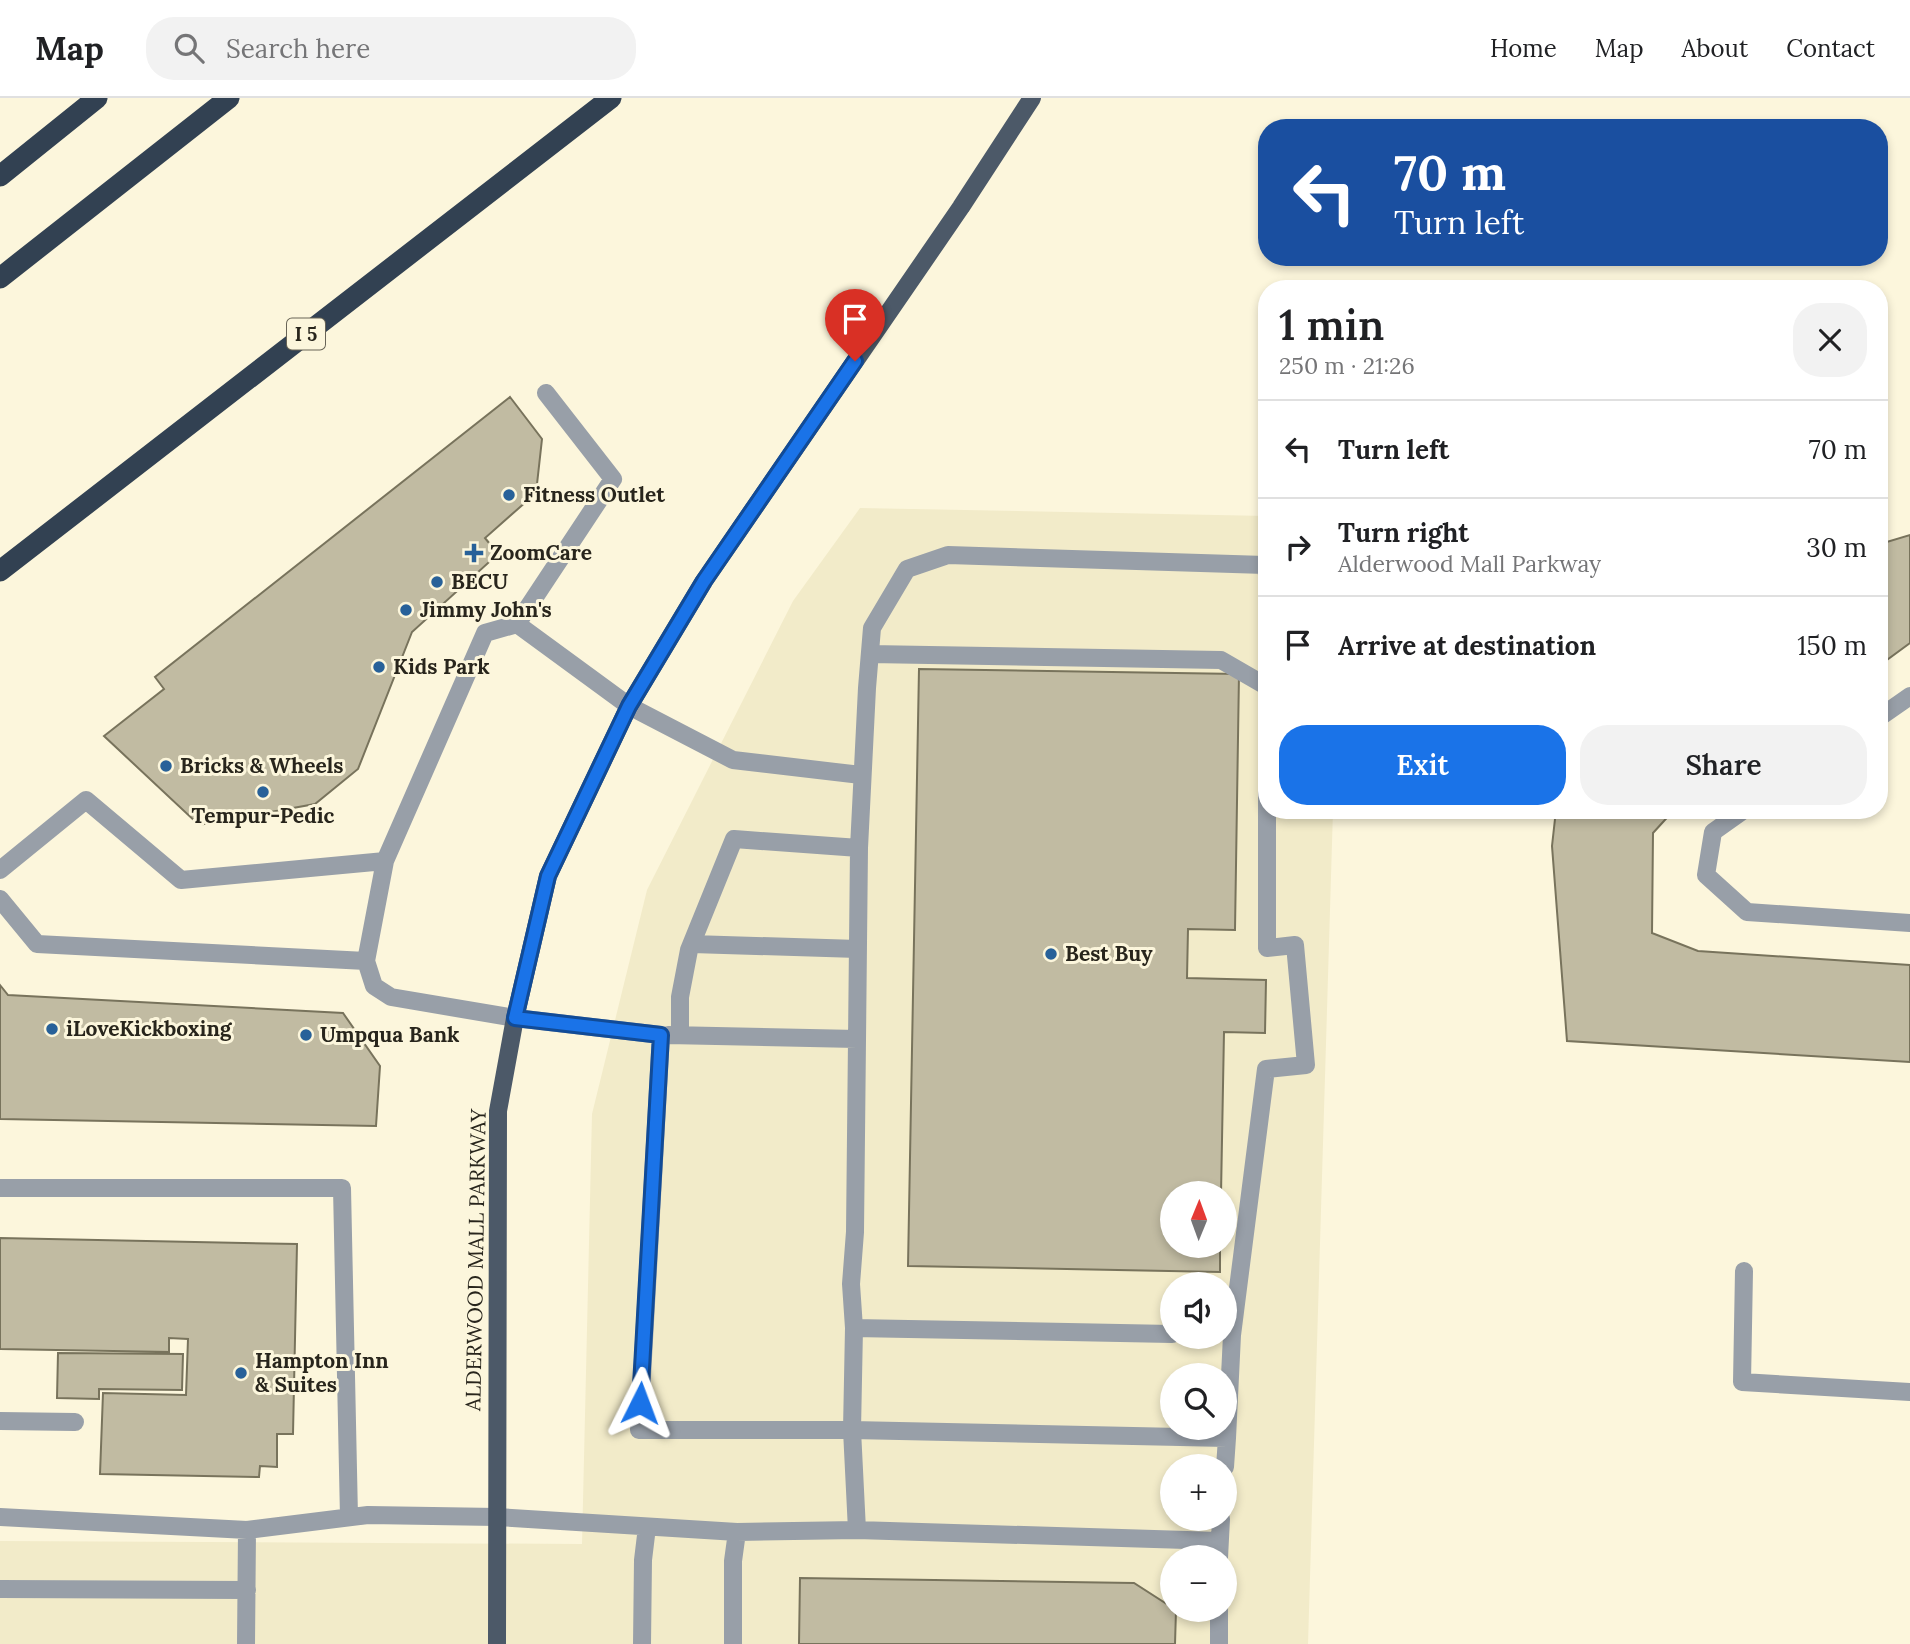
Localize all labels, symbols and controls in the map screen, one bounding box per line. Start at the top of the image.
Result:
search box [146,17,636,80]
text: Map [35,27,104,69]
icon: search [170,29,208,67]
text: Search here [226,32,370,65]
text: Home [1490,33,1557,64]
text: Map [1595,33,1644,64]
text: About [1682,33,1748,64]
text: Contact [1786,33,1875,64]
text: 70 m [1394,141,1506,203]
icon: left [1279,147,1370,238]
text: Turn left [1394,202,1524,243]
pin [825,289,885,361]
text: 1 min [1279,298,1384,352]
icon: arrive [836,300,874,338]
button: close [1793,303,1867,377]
road number: I 5 [287,318,325,350]
text: 250 m · 21:26 [1279,351,1415,380]
icon: left [1279,430,1317,468]
text: Turn left [1338,433,1449,466]
text: 70 m [1809,433,1867,466]
place label: Fitness Outlet [523,481,665,508]
marker: Fitness Outlet [501,487,517,503]
text: Turn right [1338,516,1469,549]
icon: right [1279,528,1317,566]
text: 30 m [1806,531,1867,564]
place label: ZoomCare [490,539,592,566]
marker: ZoomCare [464,543,484,563]
text: Alderwood Mall Parkway [1338,549,1601,578]
place label: BECU [451,568,508,595]
marker: BECU [429,574,445,590]
place label: Jimmy John's [420,596,552,623]
marker: Jimmy John's [398,602,414,618]
icon: arrive [1279,626,1317,664]
text: Arrive at destination [1338,629,1596,662]
text: 150 m [1797,629,1867,662]
place label: Kids Park [393,653,490,680]
marker: Kids Park [371,659,387,675]
button: Exit [1279,725,1566,805]
button: Share [1580,725,1867,805]
place label: Bricks & Wheels [180,752,343,779]
marker: Bricks & Wheels [158,758,174,774]
marker: Tempur-Pedic [255,784,271,800]
place label: Tempur-Pedic [192,802,335,829]
place label: Best Buy [1065,940,1153,967]
marker: Best Buy [1043,946,1059,962]
place label: iLoveKickboxing [66,1015,233,1042]
marker: iLoveKickboxing [44,1021,60,1037]
place label: Umpqua Bank [320,1021,460,1048]
marker: Umpqua Bank [298,1027,314,1043]
street label: ALDERWOOD MALL PARKWAY [459,1108,492,1412]
north arrow [1160,1181,1237,1258]
map controls [1160,1181,1237,1622]
button: sound [1160,1272,1237,1349]
place label: Hampton Inn & Suites [255,1347,389,1398]
button: search [1160,1363,1237,1440]
marker: Hampton Inn & Suites [233,1365,249,1381]
position arrow [603,1366,677,1440]
button: + [1160,1454,1237,1531]
button: − [1160,1545,1237,1622]

